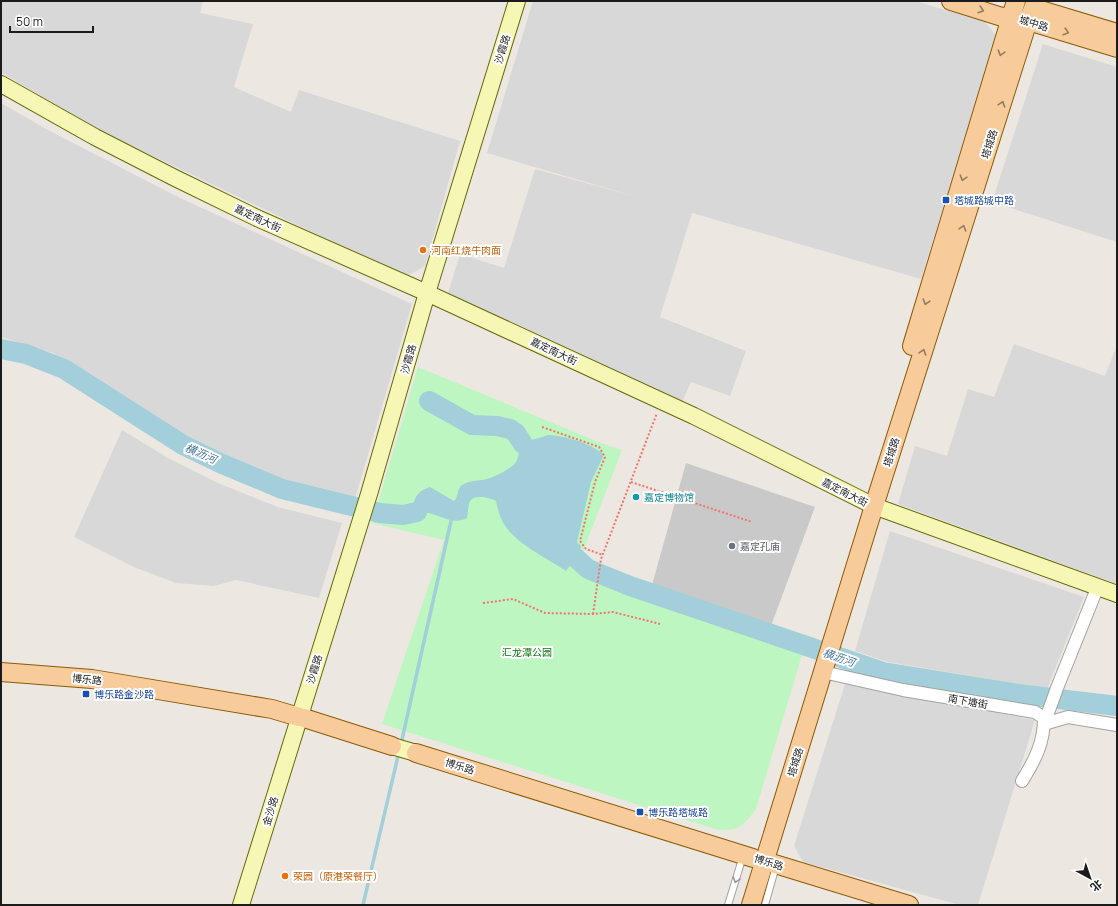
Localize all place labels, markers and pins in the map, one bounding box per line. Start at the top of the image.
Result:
place label: 塔城路城中路 [954,193,1014,207]
marker: 塔城路城中路 [941,195,951,205]
place label: 河南红烧牛肉面 [431,243,501,257]
marker: 河南红烧牛肉面 [418,245,428,255]
place label: 嘉定博物馆 [644,490,694,504]
marker: 嘉定博物馆 [631,492,641,502]
place label: 嘉定孔庙 [740,539,780,553]
marker: 嘉定孔庙 [727,541,737,551]
place label: 博乐路金沙路 [94,687,154,701]
marker: 博乐路金沙路 [81,689,91,699]
place label: 博乐路塔城路 [648,805,708,819]
marker: 博乐路塔城路 [635,807,645,817]
place label: 荣园（原港荣餐厅） [293,869,383,883]
marker: 荣园（原港荣餐厅） [280,871,290,881]

